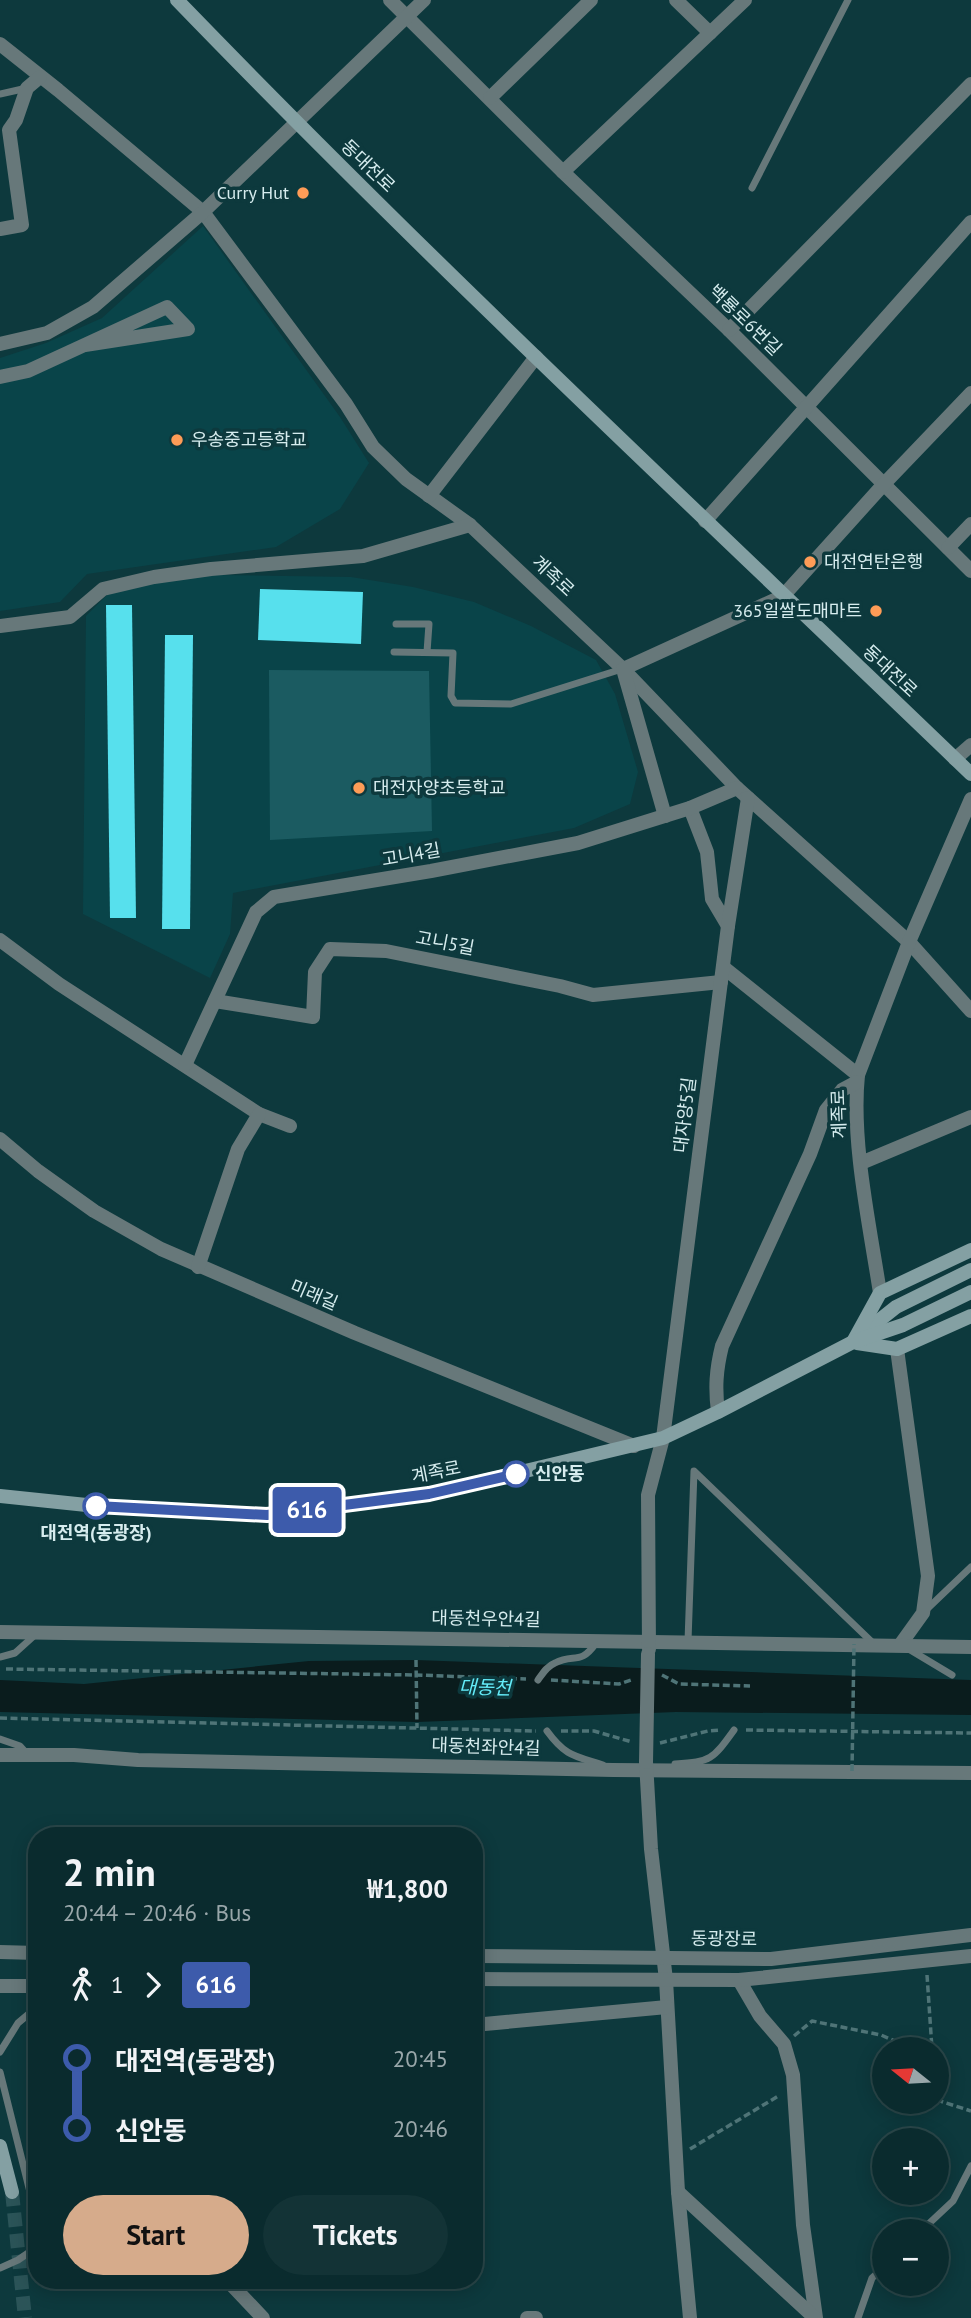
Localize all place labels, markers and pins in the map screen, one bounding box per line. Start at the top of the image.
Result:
place label: Curry Hut [217,181,289,204]
marker: Curry Hut [295,185,311,201]
place label: 우송중고등학교 [191,428,307,451]
marker: 우송중고등학교 [169,432,185,448]
place label: 대전연탄은행 [824,550,923,573]
marker: 대전연탄은행 [802,554,818,570]
place label: 365일쌀도매마트 [733,599,862,622]
marker: 365일쌀도매마트 [868,603,884,619]
place label: 대전자양초등학교 [373,776,505,799]
marker: 대전자양초등학교 [351,780,367,796]
marker: 신안동 [503,1461,529,1487]
place label: 신안동 [535,1462,585,1485]
marker: 대전역(동광장) [83,1493,109,1519]
place label: 대전역(동광장) [40,1521,152,1544]

